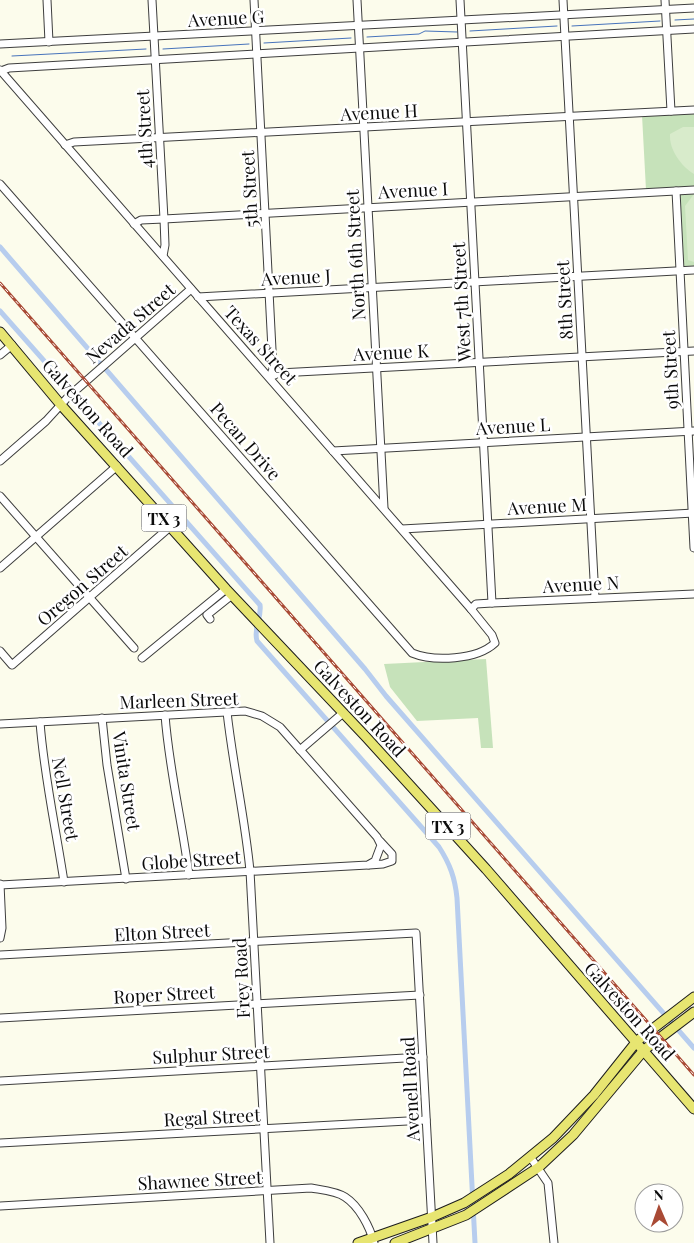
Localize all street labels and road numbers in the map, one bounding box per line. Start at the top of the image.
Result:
street label: Avenue G [186,4,265,32]
street label: 4th Street [130,88,158,169]
street label: Avenue H [339,98,418,126]
street label: 5th Street [235,149,263,228]
street label: Avenue I [376,176,449,204]
street label: North 6th Street [340,188,370,321]
street label: West 7th Street [446,241,476,363]
street label: 8th Street [550,259,578,340]
street label: Avenue J [260,263,332,291]
street label: Nevada Street [80,277,180,369]
street label: Texas Street [219,300,303,390]
street label: 9th Street [656,329,684,410]
street label: Avenue K [352,338,430,366]
street label: Galveston Road [37,354,139,463]
street label: Pecan Drive [205,397,287,485]
street label: Avenue L [474,412,551,440]
street label: Avenue M [506,492,587,520]
road number: TX 3 [142,504,186,532]
street label: Oregon Street [32,539,133,631]
street label: Avenue N [541,570,620,598]
street label: Galveston Road [309,654,412,762]
street label: Marleen Street [119,686,239,714]
street label: Vinita Street [107,729,147,833]
street label: Nell Street [47,755,85,843]
road number: TX 3 [426,812,470,839]
street label: Globe Street [141,845,242,875]
street label: Elton Street [113,917,211,946]
street label: Frey Road [227,936,255,1019]
street label: Galveston Road [579,957,681,1066]
street label: Roper Street [113,979,216,1009]
street label: Avenell Road [395,1036,425,1143]
street label: Sulphur Street [152,1039,271,1069]
street label: Regal Street [163,1102,262,1132]
street label: Shawnee Street [137,1165,264,1195]

